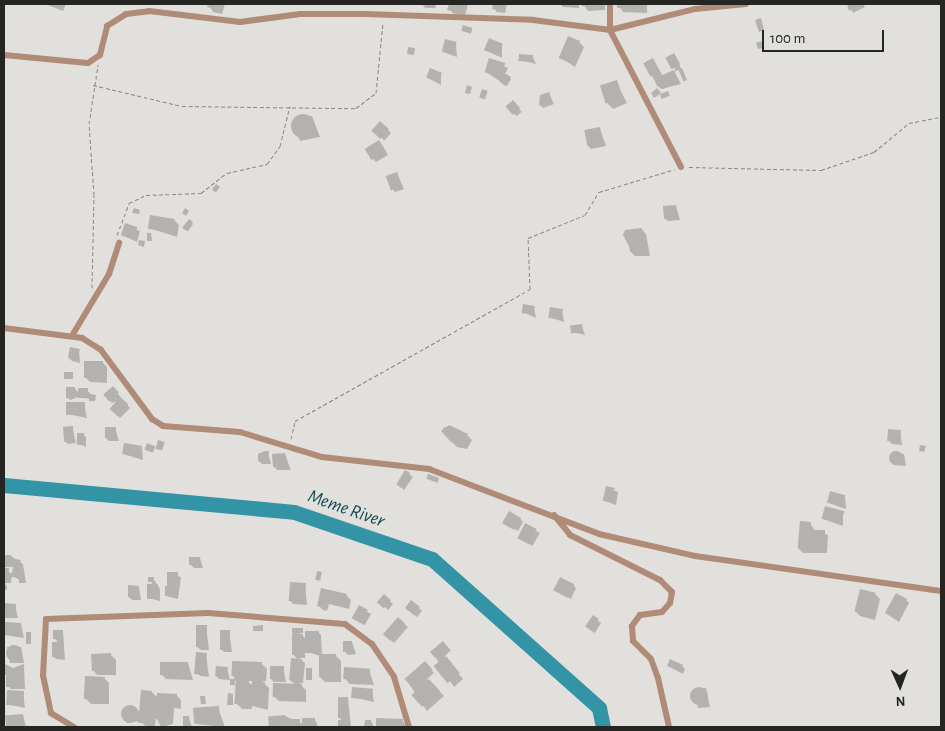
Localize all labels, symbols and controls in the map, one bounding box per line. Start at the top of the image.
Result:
scale bar [765,20,888,52]
text: 100 m [770,31,805,46]
water label: Meme River [305,485,387,533]
north arrow [875,661,925,711]
text: N [895,694,906,708]

